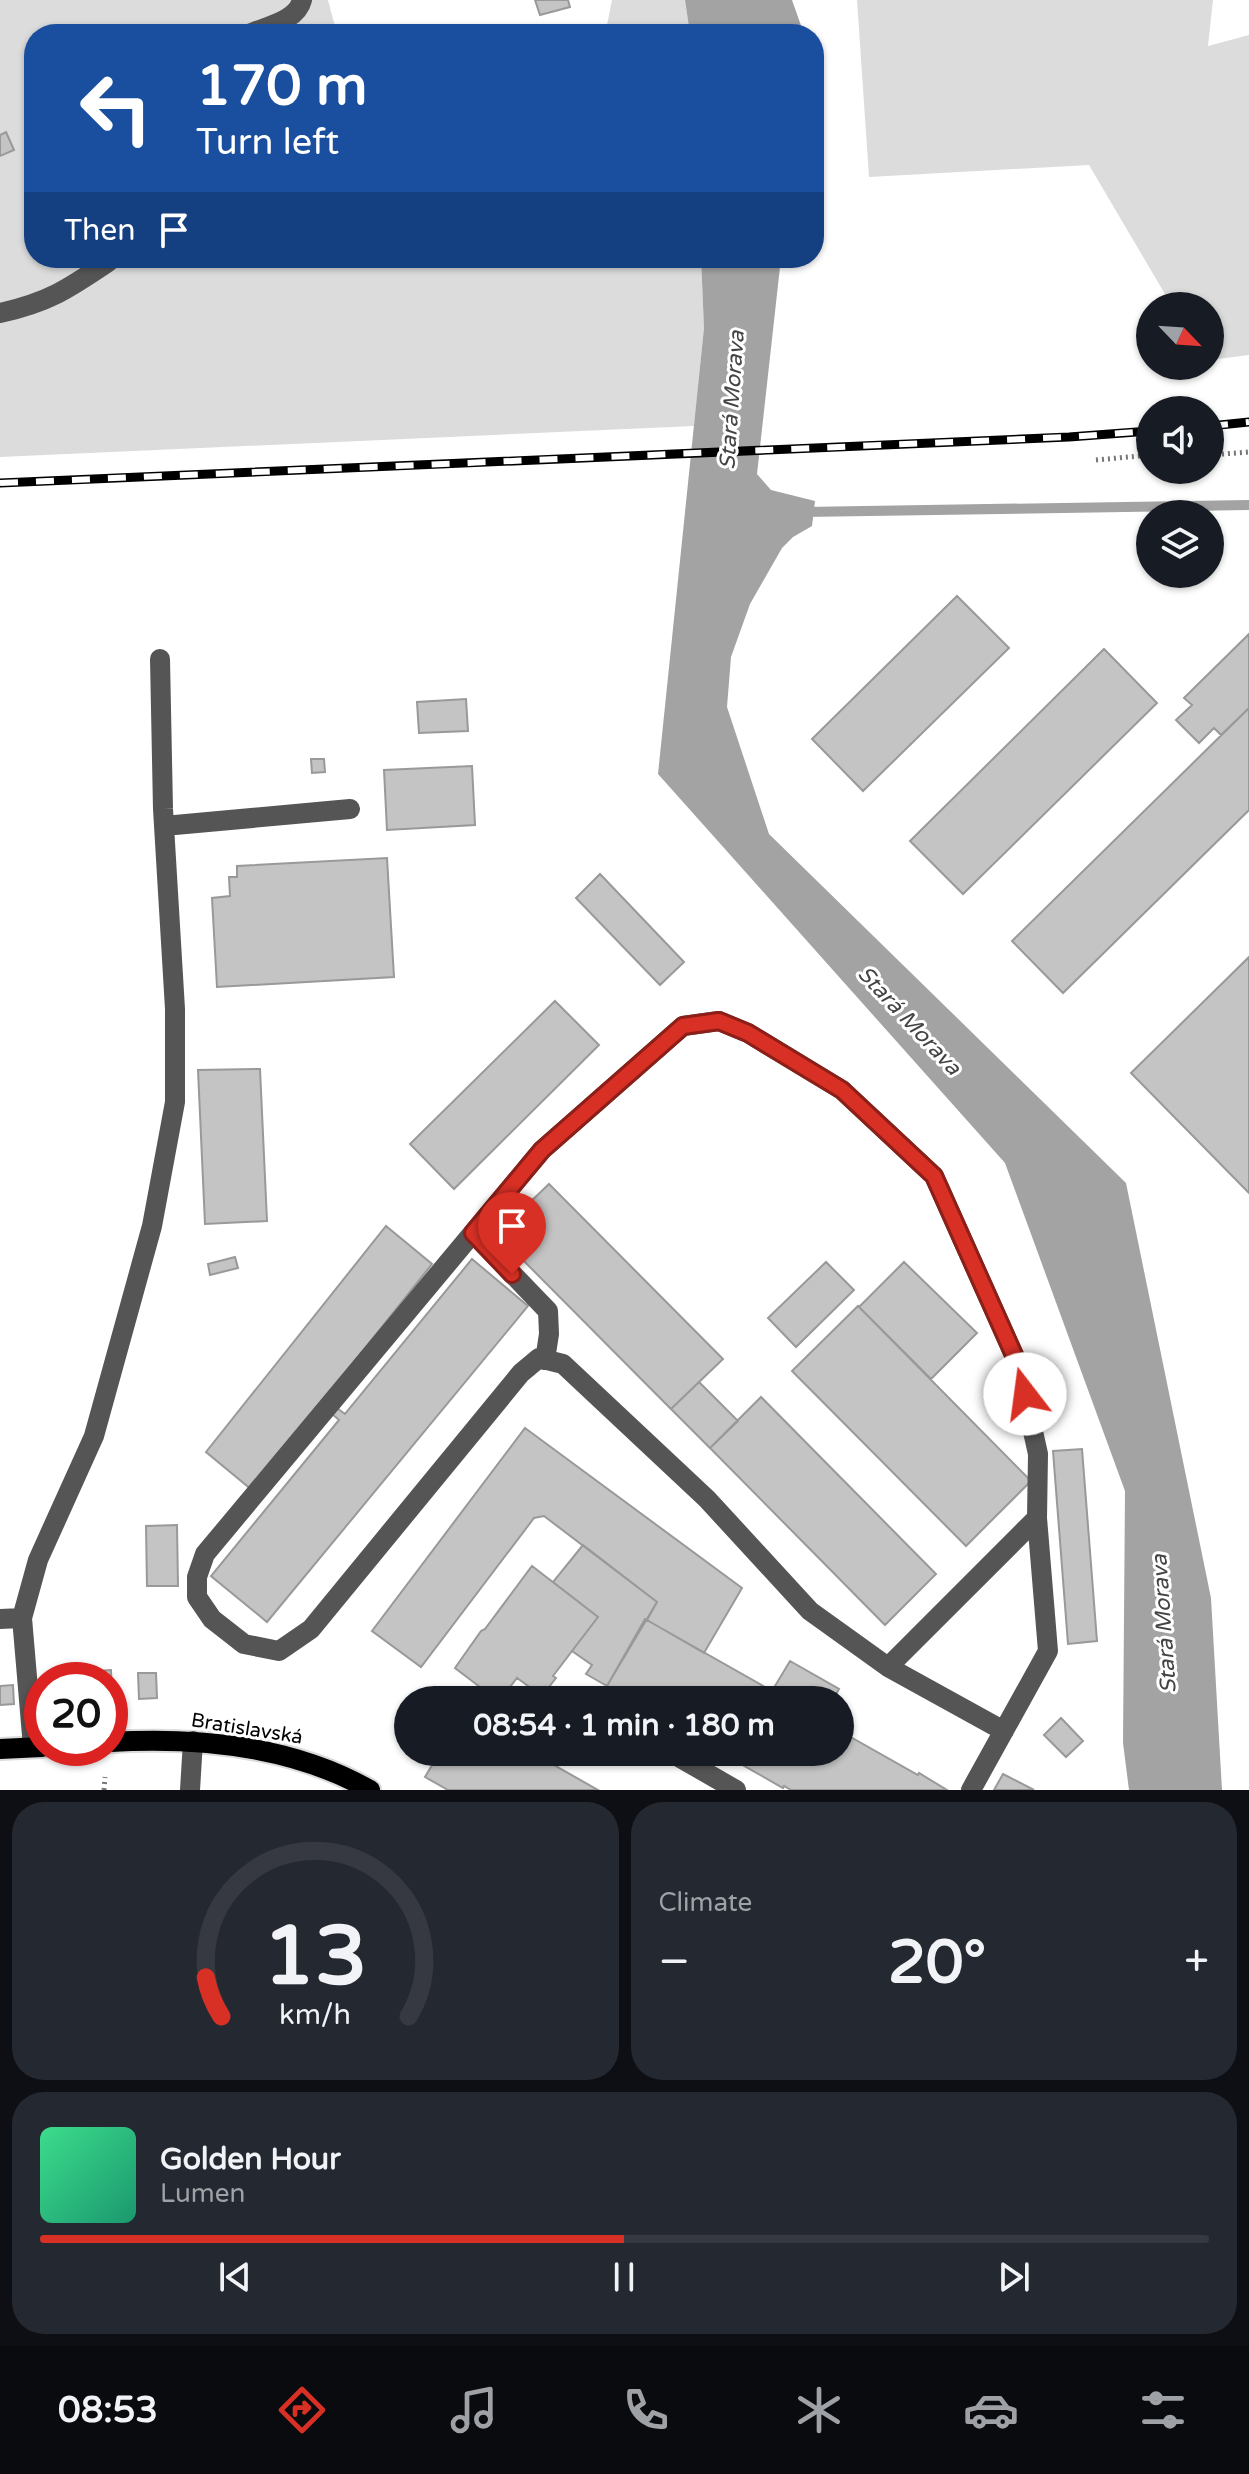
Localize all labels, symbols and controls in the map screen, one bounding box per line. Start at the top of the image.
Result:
text: 170 m [196,53,367,120]
icon: left [64,56,168,160]
text: Turn left [196,121,339,164]
icon: arrive [152,208,196,252]
text: Then [64,212,136,249]
north arrow [1136,292,1224,380]
map controls [1136,292,1224,588]
water label: Stará Morava [714,329,750,470]
button: sound [1136,396,1224,484]
button: layers [1136,500,1224,588]
water label: Stará Morava [852,961,967,1081]
pin [478,1192,546,1274]
icon: arrive [490,1204,534,1248]
position arrow [983,1352,1067,1436]
water label: Stará Morava [1146,1553,1182,1694]
speed limit sign: 20 [24,1662,128,1766]
text: 08:54 · 1 min · 180 m [473,1707,775,1744]
street label: Bratislavská [189,1708,304,1750]
text: Climate [659,1887,752,1918]
text: 13 [263,1907,367,2007]
text: 20° [888,1927,986,1999]
text: − [659,1936,690,1989]
text: + [1184,1936,1209,1989]
text: km/h [279,1998,351,2032]
text: Golden Hour [160,2141,341,2178]
text: Lumen [160,2178,245,2209]
icon: previous [213,2255,257,2299]
icon: pause [602,2255,646,2299]
icon: next [992,2255,1036,2299]
icon: directions [274,2382,330,2438]
icon: music [446,2382,502,2438]
icon: phone [618,2382,674,2438]
icon: climate [791,2382,847,2438]
icon: car [963,2382,1019,2438]
icon: filters [1135,2382,1191,2438]
text: 08:53 [58,2389,158,2432]

